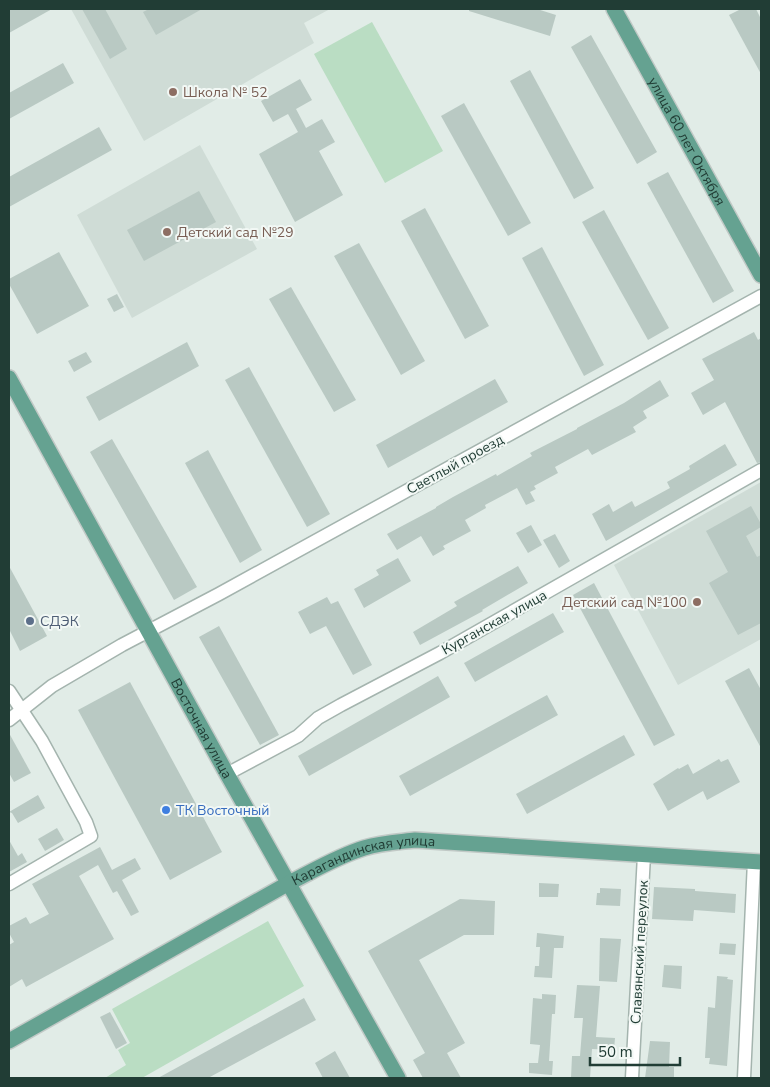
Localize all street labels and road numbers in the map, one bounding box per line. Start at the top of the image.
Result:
street label: улица 60 лет Октября [643,74,730,209]
street label: Светлый проезд [403,430,507,499]
street label: Курганская улица [438,586,550,659]
street label: Восточная улица [166,675,237,782]
street label: Карагандинская улица [288,831,436,890]
street label: Славянский переулок [626,879,653,1025]

